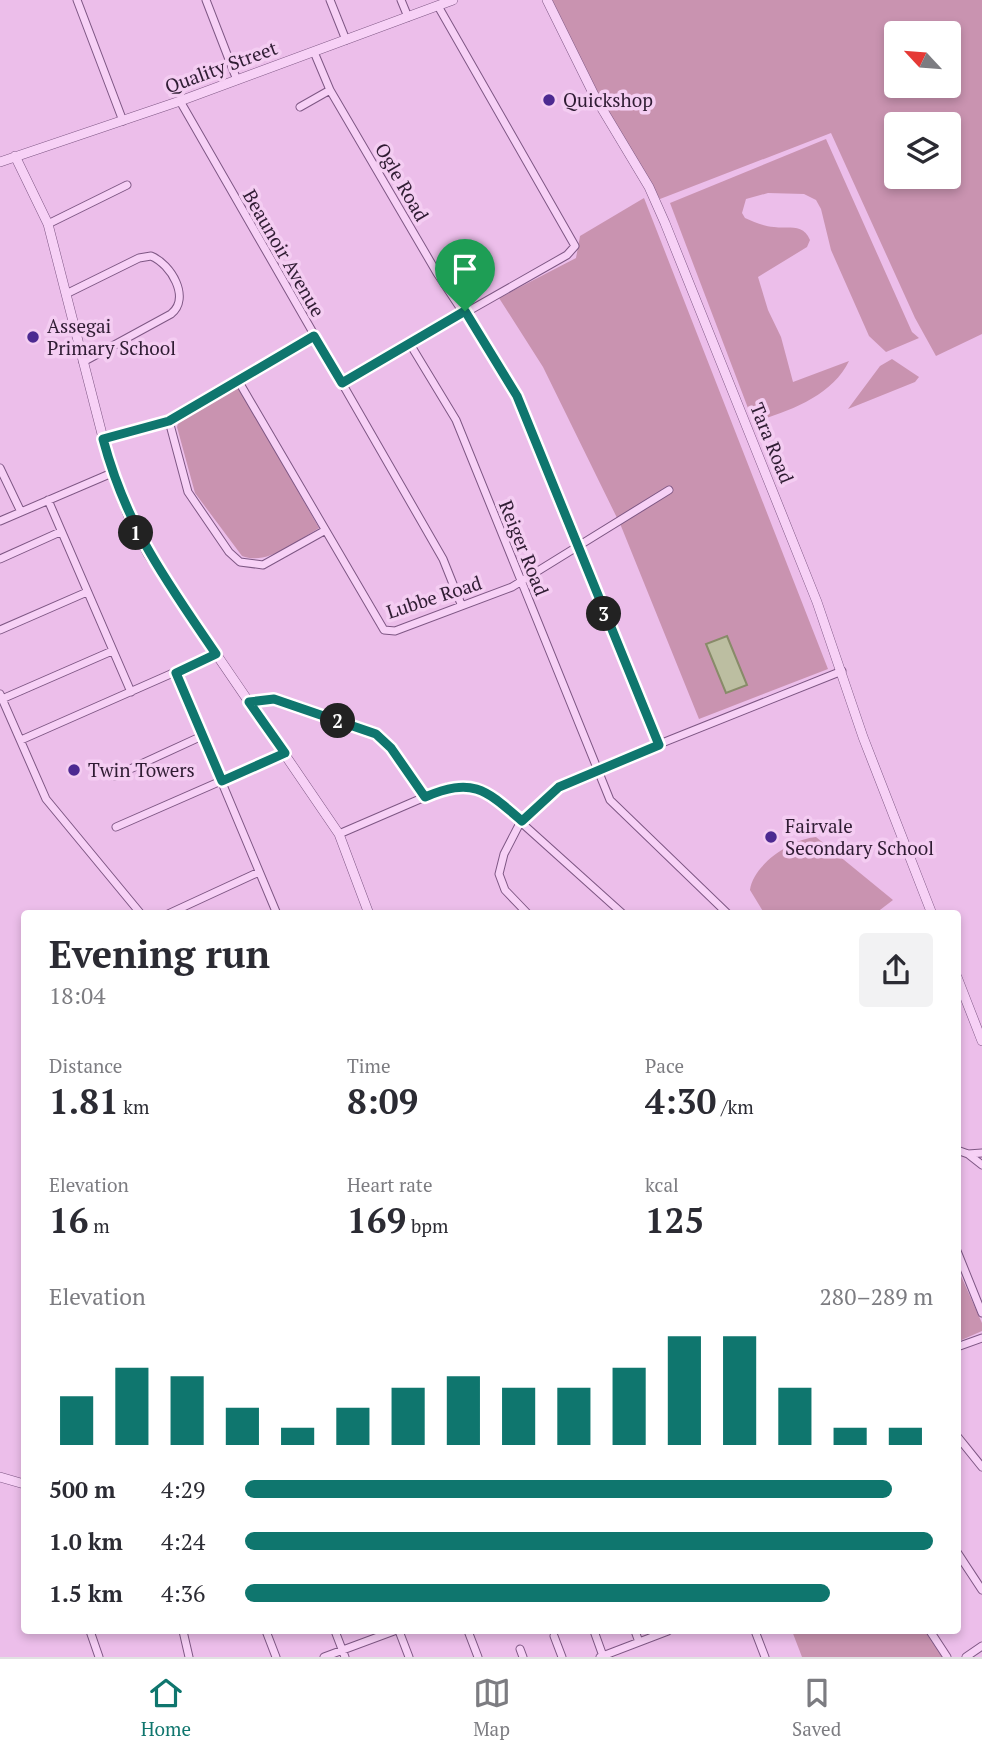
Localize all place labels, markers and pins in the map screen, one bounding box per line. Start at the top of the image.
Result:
place label: Quickshop [563,87,653,112]
marker: Quickshop [541,92,557,108]
pin [435,239,495,311]
place label: Assegai Primary School [47,313,176,360]
marker: Assegai Primary School [25,329,41,345]
pin: 1 [118,516,154,550]
pin: 3 [586,596,622,632]
pin: 2 [320,704,356,738]
place label: Twin Towers [88,757,195,782]
marker: Twin Towers [66,762,82,778]
place label: Fairvale Secondary School [785,813,934,860]
marker: Fairvale Secondary School [763,829,779,845]

